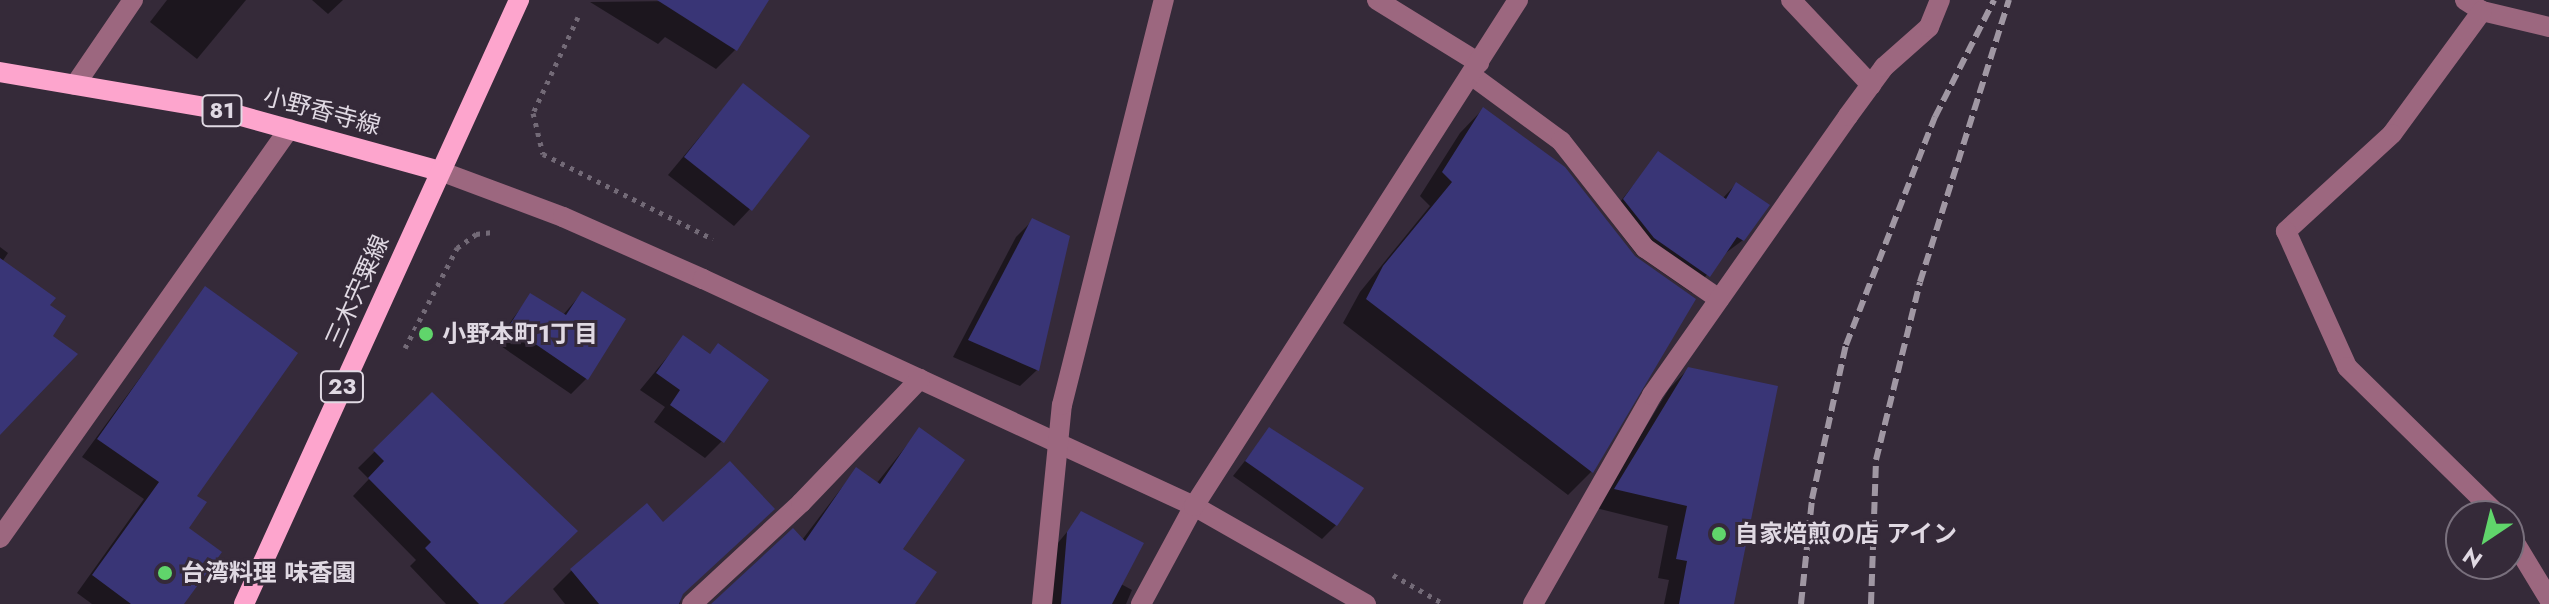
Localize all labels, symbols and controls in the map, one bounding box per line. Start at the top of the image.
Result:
street label: 小野香寺線 [260,82,384,140]
road number: 81 [200,93,244,129]
street label: 三木宍粟線 [319,230,395,352]
place label: 小野本町1丁目 [442,320,598,348]
marker: 小野本町1丁目 [417,325,435,343]
road number: 23 [318,369,366,405]
north arrow [2445,500,2525,580]
place label: 自家焙煎の店 アイン [1735,520,1958,548]
marker: 自家焙煎の店 アイン [1710,525,1728,543]
text: N [2456,540,2489,576]
place label: 台湾料理 味香園 [181,559,356,587]
marker: 台湾料理 味香園 [156,564,174,582]

